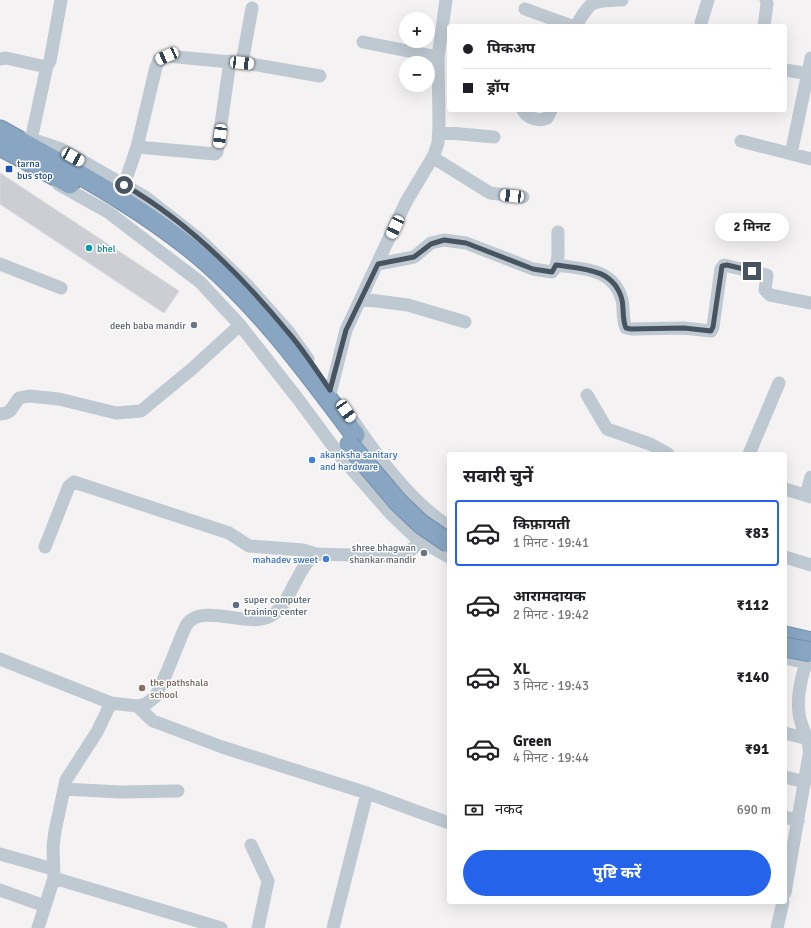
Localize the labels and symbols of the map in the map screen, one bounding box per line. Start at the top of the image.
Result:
car [154,46,180,66]
car [229,56,255,70]
car [213,123,227,149]
car [60,146,86,168]
place label: tarna bus stop [17,158,53,182]
marker: tarna bus stop [4,164,14,174]
route start [115,176,133,194]
car [499,189,525,203]
callout: 2 मिनट [715,213,789,241]
car [384,214,406,240]
marker: bhel [84,243,94,253]
place label: bhel [97,243,116,255]
route end [743,262,761,280]
place label: deeh baba mandir [110,320,186,332]
marker: deeh baba mandir [189,320,199,330]
car [334,398,358,424]
place label: akanksha sanitary and hardware [320,449,398,473]
marker: akanksha sanitary and hardware [307,455,317,465]
place label: shree bhagwan shankar mandir [350,542,416,566]
marker: shree bhagwan shankar mandir [419,548,429,558]
place label: mahadev sweet [253,554,318,566]
marker: mahadev sweet [321,554,331,564]
place label: super computer training center [244,594,311,618]
marker: super computer training center [231,600,241,610]
place label: the pathshala school [150,677,208,701]
marker: the pathshala school [137,683,147,693]

